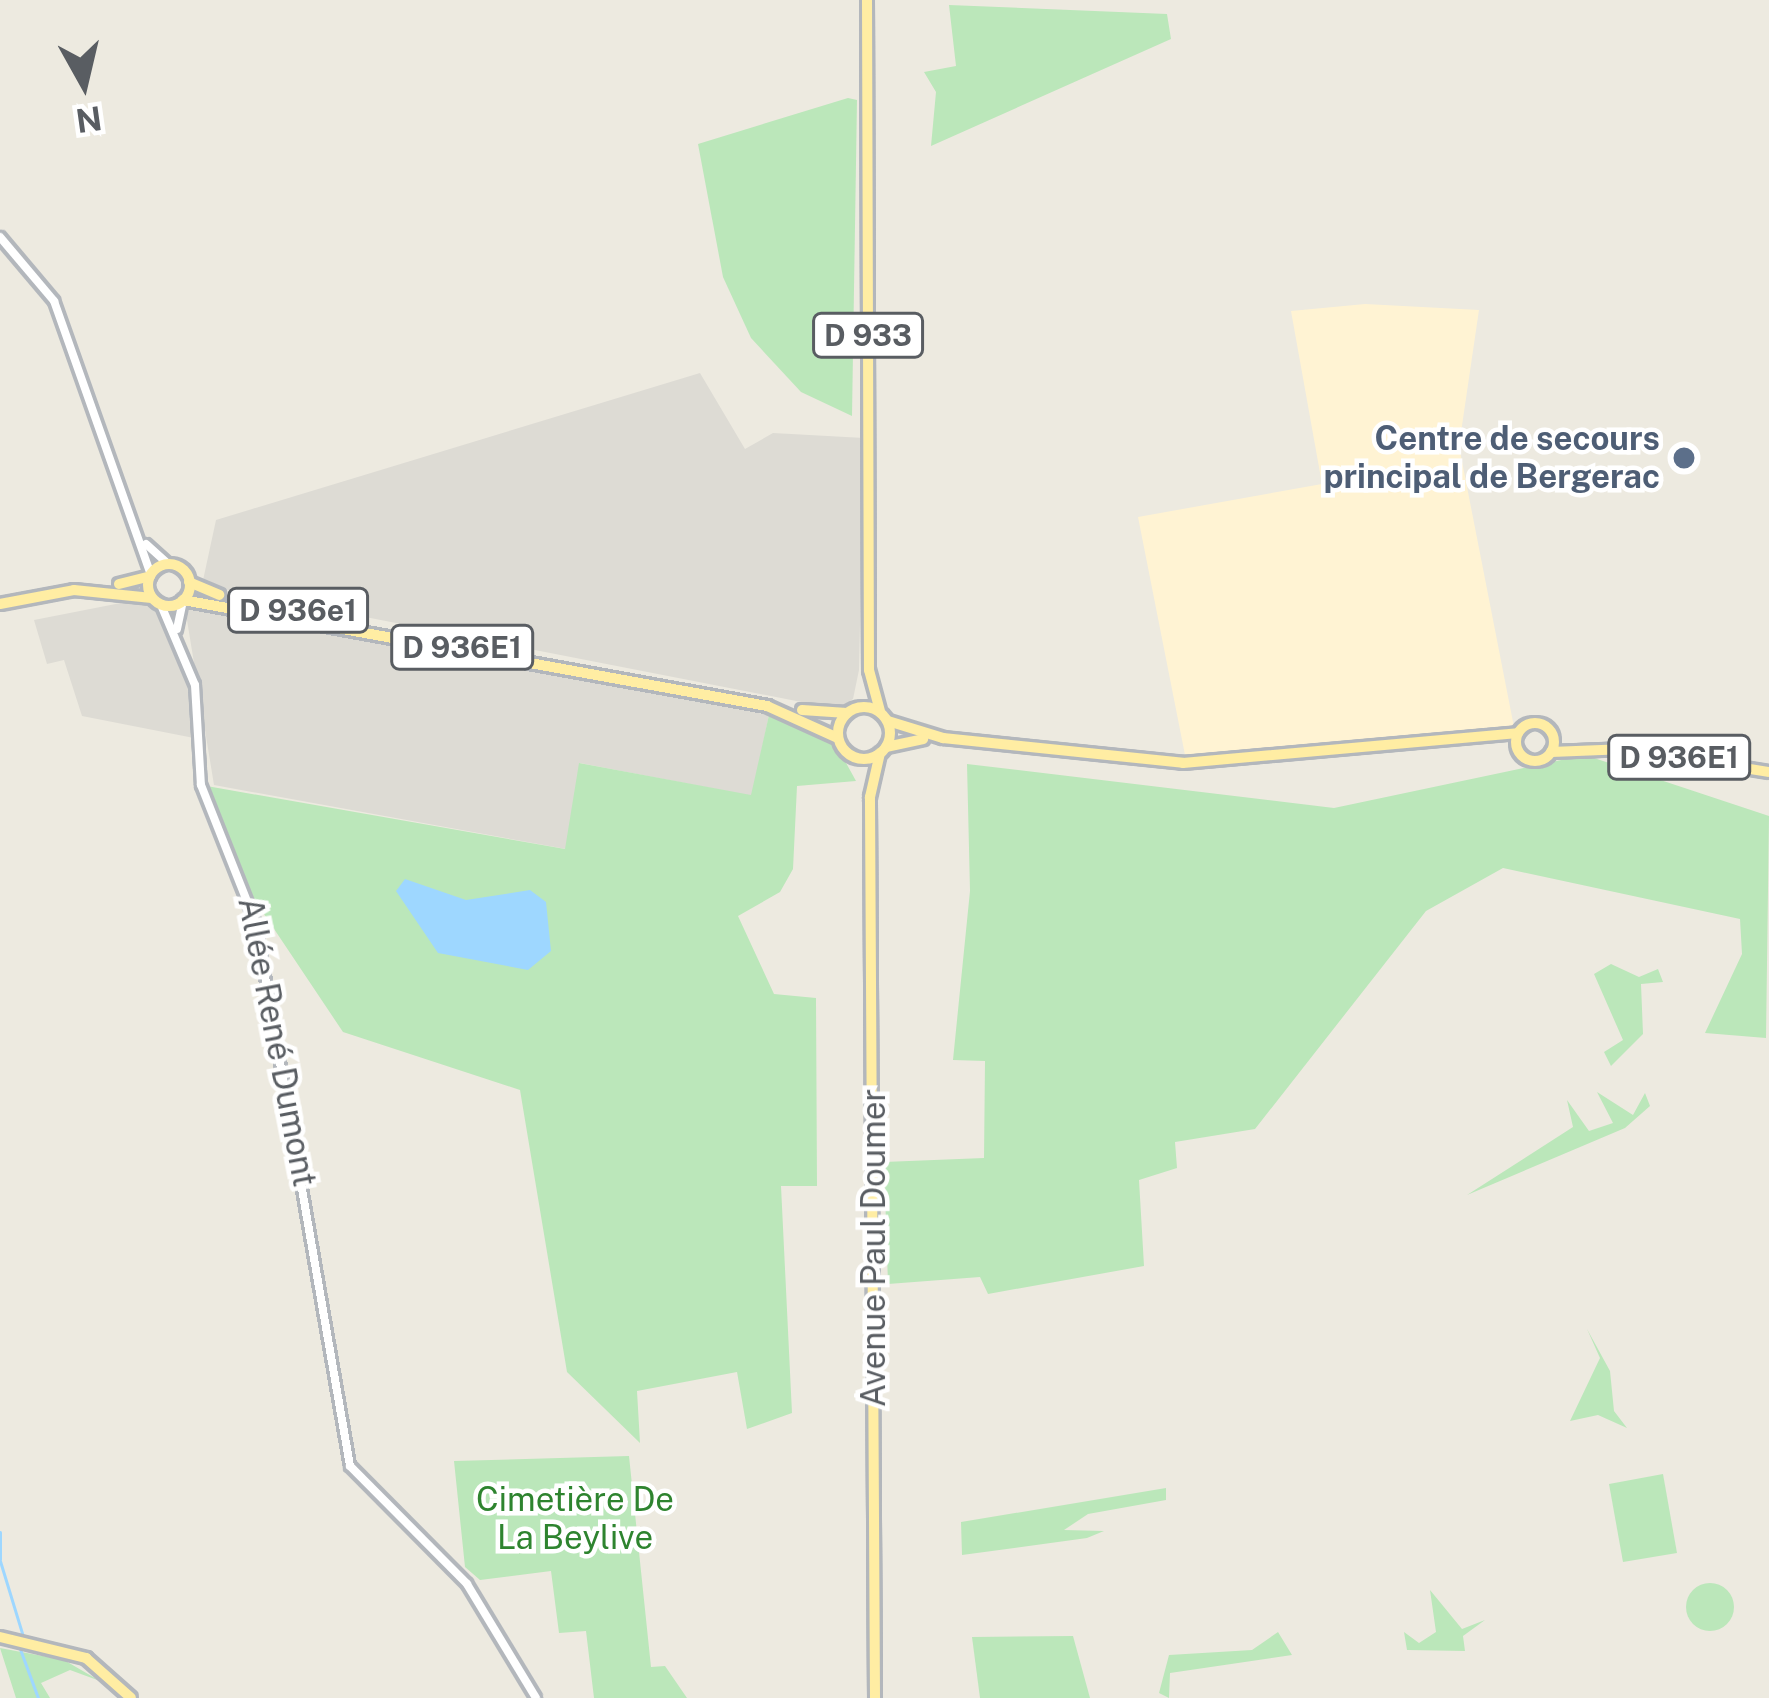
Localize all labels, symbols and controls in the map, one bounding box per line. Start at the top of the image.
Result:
north arrow [24,24,144,144]
text: N [74,99,104,140]
road number: D 933 [811,311,925,359]
place label: Centre de secours principal de Bergerac [1323,419,1660,497]
marker: Centre de secours principal de Bergerac [1671,445,1697,471]
road number: D 936e1 [226,586,370,634]
road number: D 936E1 [390,623,534,671]
road number: D 936E1 [1607,733,1751,781]
street label: Allée René Dumont [229,894,325,1190]
street label: Avenue Paul Doumer [854,1089,894,1407]
park label: Cimetière De La Beylive [476,1480,674,1558]

